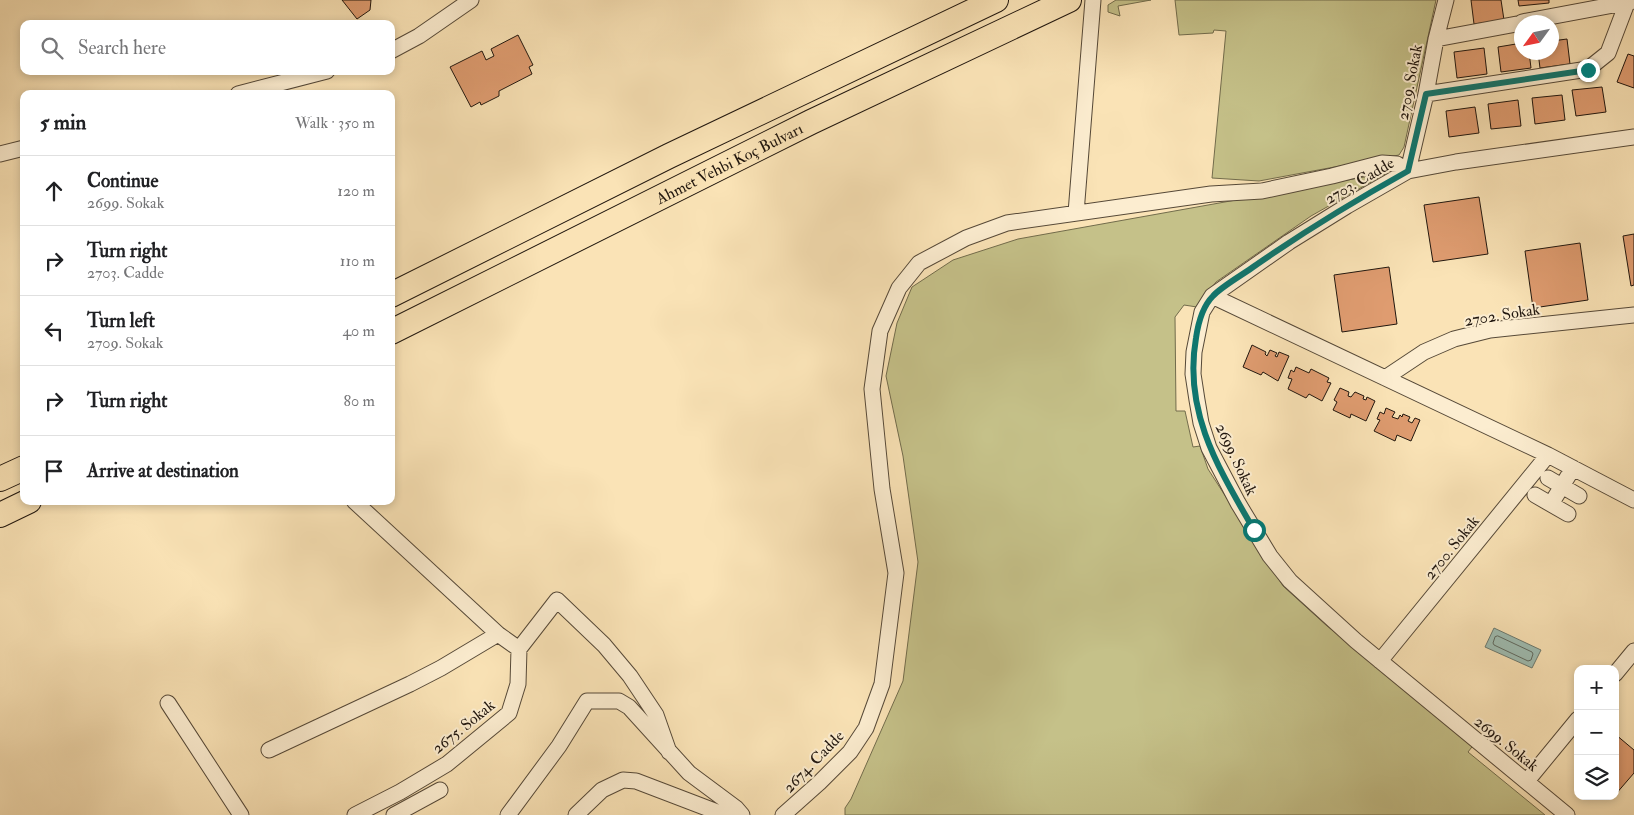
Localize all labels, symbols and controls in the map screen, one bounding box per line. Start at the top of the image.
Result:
north arrow [1514,15,1559,60]
search box [20,20,395,75]
icon: search [38,34,66,62]
text: Search here [78,36,166,60]
street label: 2709. Sokak [1393,42,1427,122]
route end [1577,59,1600,82]
text: 5 min [40,109,86,136]
text: Walk · 350 m [295,113,375,133]
street label: Ahmet Vehbi Koç Bulvarı [652,119,806,209]
street label: 2703. Cadde [1321,153,1398,209]
text: Continue [87,169,158,193]
icon: ahead [40,177,68,205]
text: 120 m [337,181,375,201]
text: 2699. Sokak [87,193,164,213]
text: Turn right [87,239,167,263]
icon: right [40,247,68,275]
text: 110 m [340,251,375,271]
text: 2703. Cadde [87,263,164,283]
street label: 2702. Sokak [1463,299,1542,331]
text: Turn left [87,309,155,333]
icon: left [40,317,68,345]
text: 40 m [342,321,375,341]
text: 2709. Sokak [87,333,164,353]
icon: right [40,387,68,415]
text: Turn right [87,389,167,413]
text: 80 m [344,391,375,411]
street label: 2699. Sokak [1211,420,1262,499]
icon: arrive [40,457,68,485]
text: Arrive at destination [87,459,239,483]
street label: 2700. Sokak [1420,511,1484,584]
route start [1243,519,1266,542]
map controls [1574,665,1619,800]
button: + [1574,665,1619,710]
street label: 2675. Sokak [428,695,499,758]
button: − [1574,710,1619,755]
street label: 2699. Sokak [1470,712,1543,776]
street label: 2674. Cadde [779,726,849,797]
button: layers [1574,755,1619,800]

